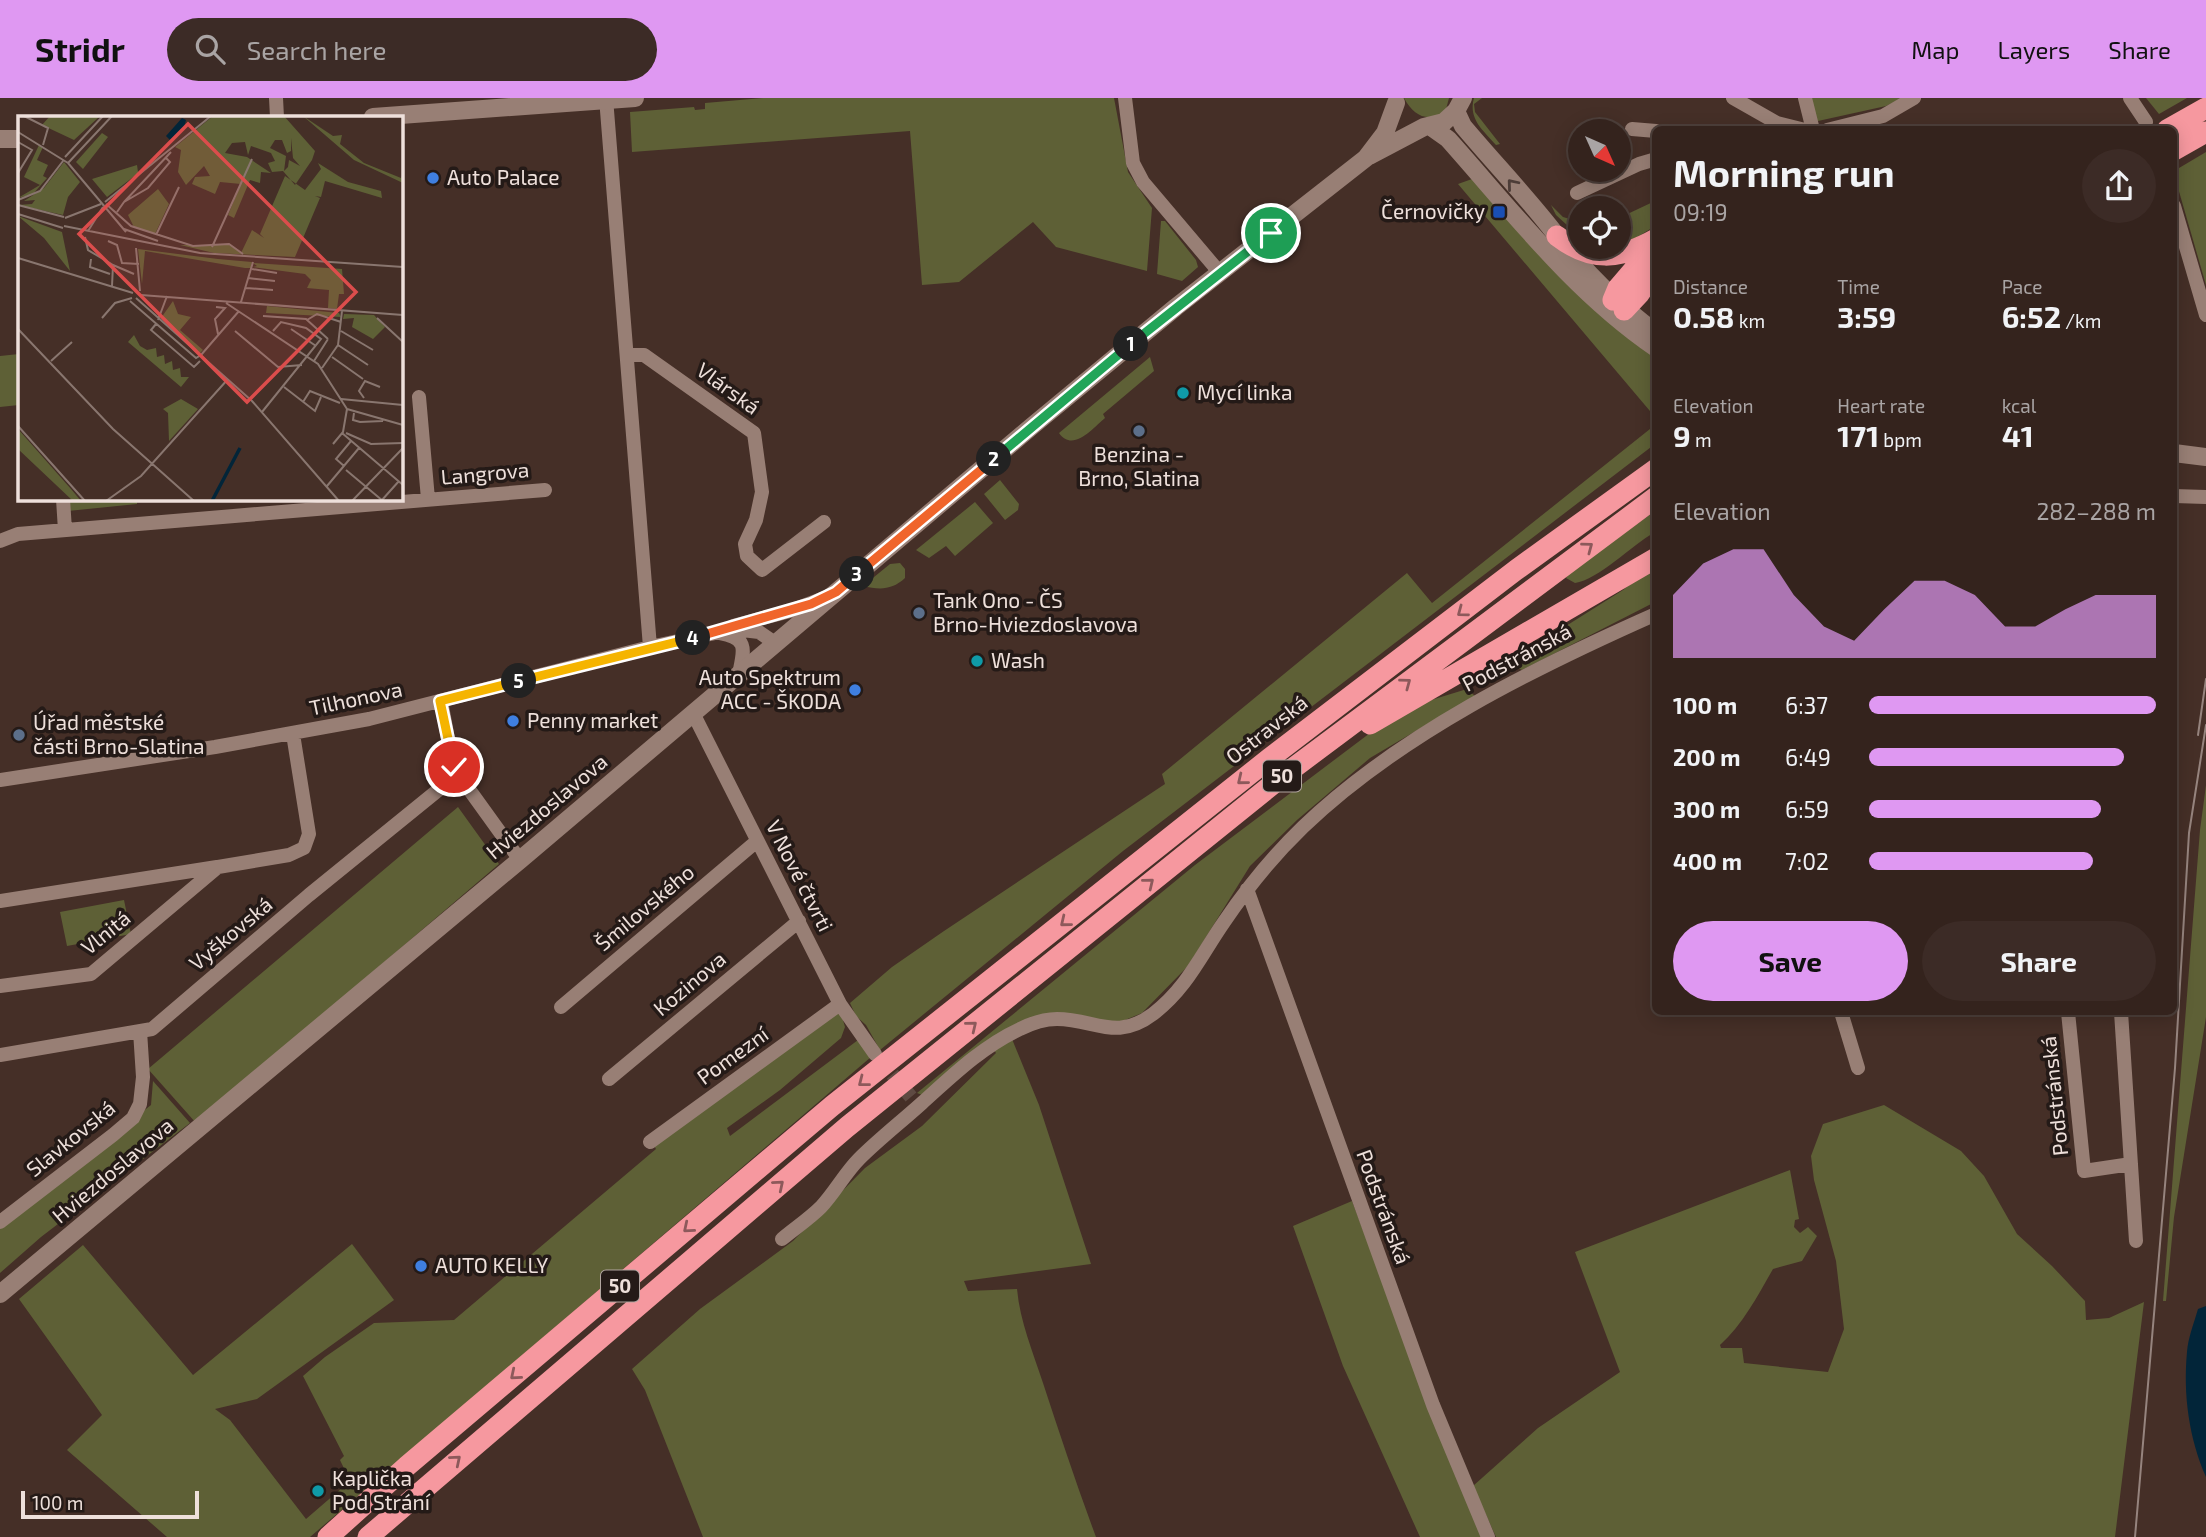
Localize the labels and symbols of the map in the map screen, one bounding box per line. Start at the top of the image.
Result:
inset map [18,116,402,500]
north arrow [1568,119,1631,182]
place label: Auto Palace [447,164,560,189]
marker: Auto Palace [425,170,441,186]
one-way arrow [1508,180,1520,193]
place label: Černovičky [1381,198,1485,223]
pin [1241,203,1301,263]
marker: Černovičky [1491,204,1507,220]
pin: 1 [1114,327,1148,362]
street label: Vlárská [692,357,765,419]
place label: Mycí linka [1197,379,1292,404]
marker: Mycí linka [1175,385,1191,401]
marker: Benzina - Brno, Slatina [1131,423,1147,439]
place label: Benzina - Brno, Slatina [1078,441,1200,490]
pin: 2 [976,442,1012,476]
street label: Langrova [440,456,530,489]
one-way arrow [1580,543,1593,555]
pin: 3 [840,556,874,592]
place label: Tank Ono - ČS Brno-Hviezdoslavova [933,587,1138,636]
one-way arrow [1457,603,1470,616]
marker: Tank Ono - ČS Brno-Hviezdoslavova [911,605,927,621]
street label: Podstránská [1457,617,1575,696]
pin: 4 [676,620,710,656]
place label: Wash [991,647,1045,672]
marker: Wash [969,653,985,669]
pin: 5 [502,664,536,698]
place label: Auto Spektrum ACC - ŠKODA [699,664,841,713]
street label: Tilhonova [307,675,404,720]
one-way arrow [1398,679,1411,692]
marker: Auto Spektrum ACC - ŠKODA [847,682,863,698]
street label: Ostravská [1220,689,1312,768]
place label: Penny market [527,707,658,732]
place label: Úřad městské části Brno-Slatina [33,709,205,758]
marker: Penny market [505,713,521,729]
marker: Úřad městské části Brno-Slatina [11,727,27,743]
pin [424,737,484,797]
street label: Hviezdoslavova [481,748,612,864]
road number: 50 [1263,761,1301,792]
one-way arrow [1238,771,1250,784]
street label: V Nové čtvrti [762,815,839,935]
street label: Šmilovského [590,858,698,955]
one-way arrow [1141,879,1154,891]
street label: Vyškovská [183,891,277,975]
street label: Vlnitá [75,905,135,959]
one-way arrow [1060,913,1072,926]
street label: Kozinova [648,945,730,1020]
street label: Pomezní [692,1020,773,1089]
one-way arrow [964,1022,977,1034]
street label: Podstránská [2035,1035,2072,1157]
one-way arrow [858,1074,870,1087]
street label: Slavkovská [21,1094,119,1181]
street label: Hviezdoslavova [47,1112,178,1228]
street label: Podstránská [1352,1146,1417,1267]
one-way arrow [770,1181,783,1193]
one-way arrow [684,1220,697,1232]
place label: AUTO KELLY [435,1252,548,1277]
marker: AUTO KELLY [413,1258,429,1274]
road number: 50 [601,1270,639,1302]
one-way arrow [510,1367,523,1379]
one-way arrow [448,1456,461,1468]
place label: Kaplička Pod Strání [332,1465,431,1514]
marker: Kaplička Pod Strání [310,1483,326,1499]
scale bar [21,1488,200,1520]

